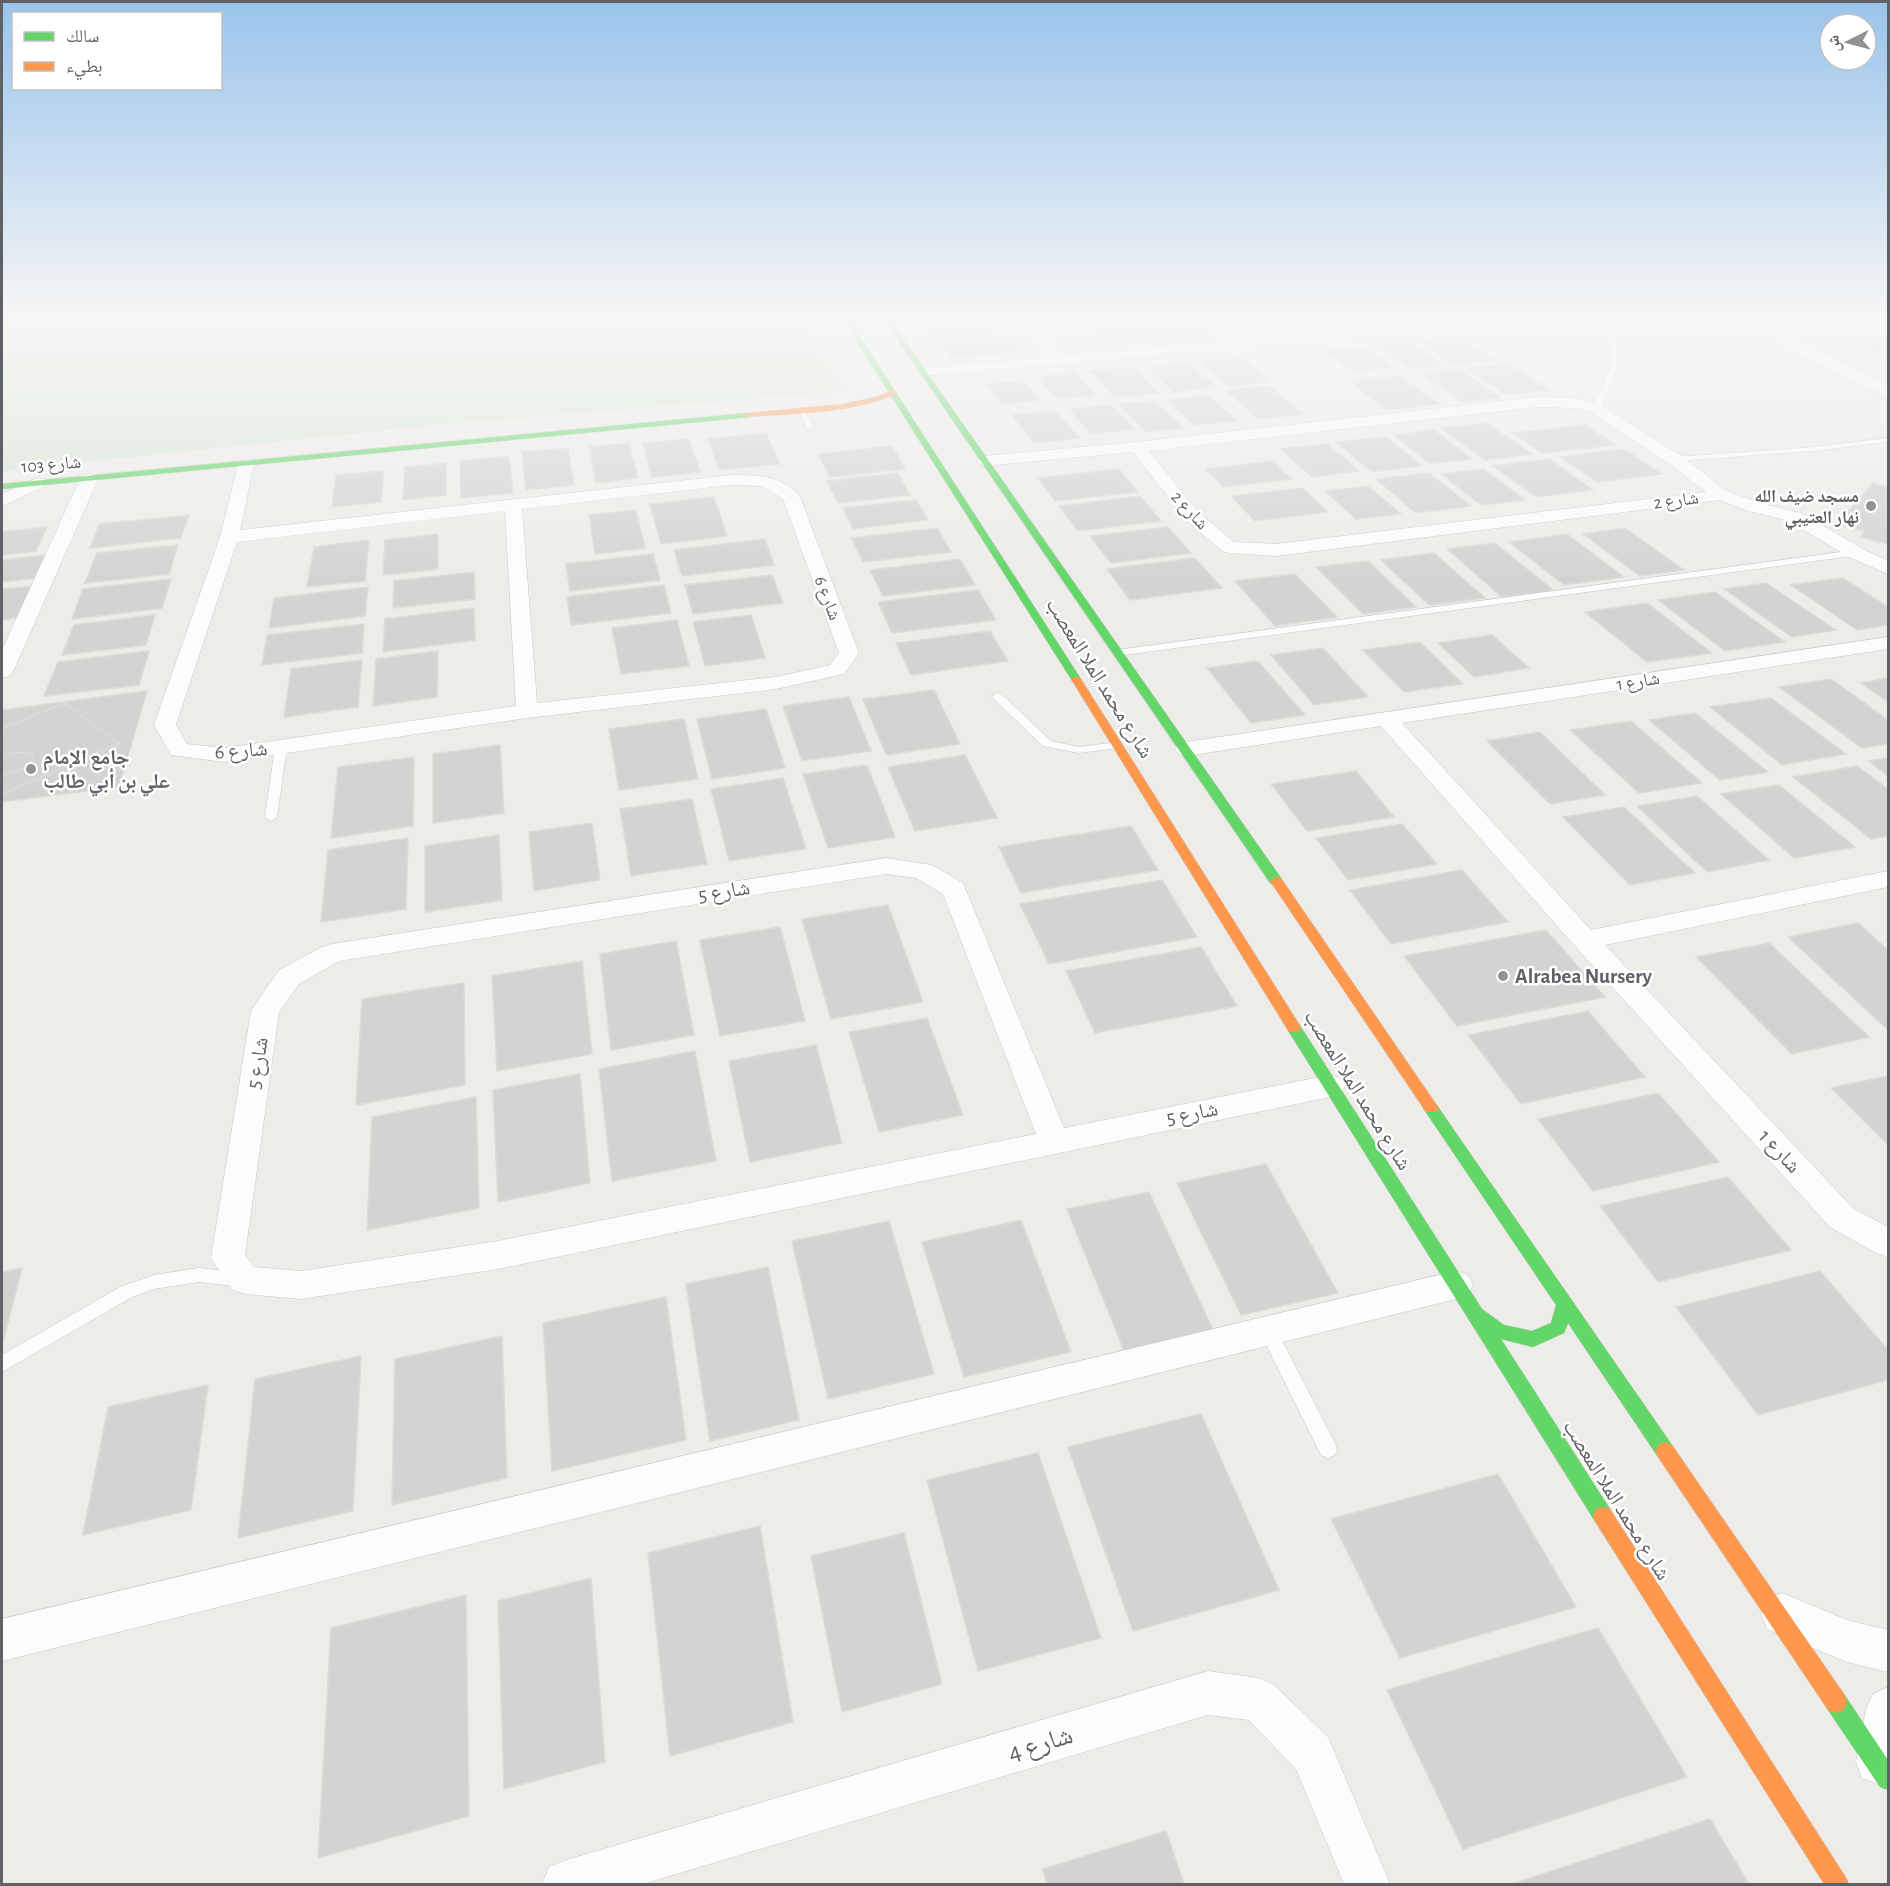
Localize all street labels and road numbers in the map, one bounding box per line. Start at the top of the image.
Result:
street label: شارع 103 [20,453,82,478]
street label: شارع 2 [1166,488,1211,534]
street label: شارع 2 [1652,489,1700,514]
street label: شارع 6 [810,574,844,623]
street label: شارع محمد الملا المعصب [1040,595,1157,763]
street label: شارع 1 [1615,670,1661,695]
street label: شارع 6 [214,738,268,765]
street label: شارع 5 [697,877,752,908]
street label: شارع محمد الملا المعصب [1298,1007,1415,1175]
street label: شارع 5 [243,1036,274,1091]
street label: شارع 5 [1164,1098,1220,1131]
street label: شارع 1 [1753,1126,1805,1178]
street label: شارع محمد الملا المعصب [1557,1417,1674,1585]
street label: شارع 4 [1005,1722,1076,1768]

